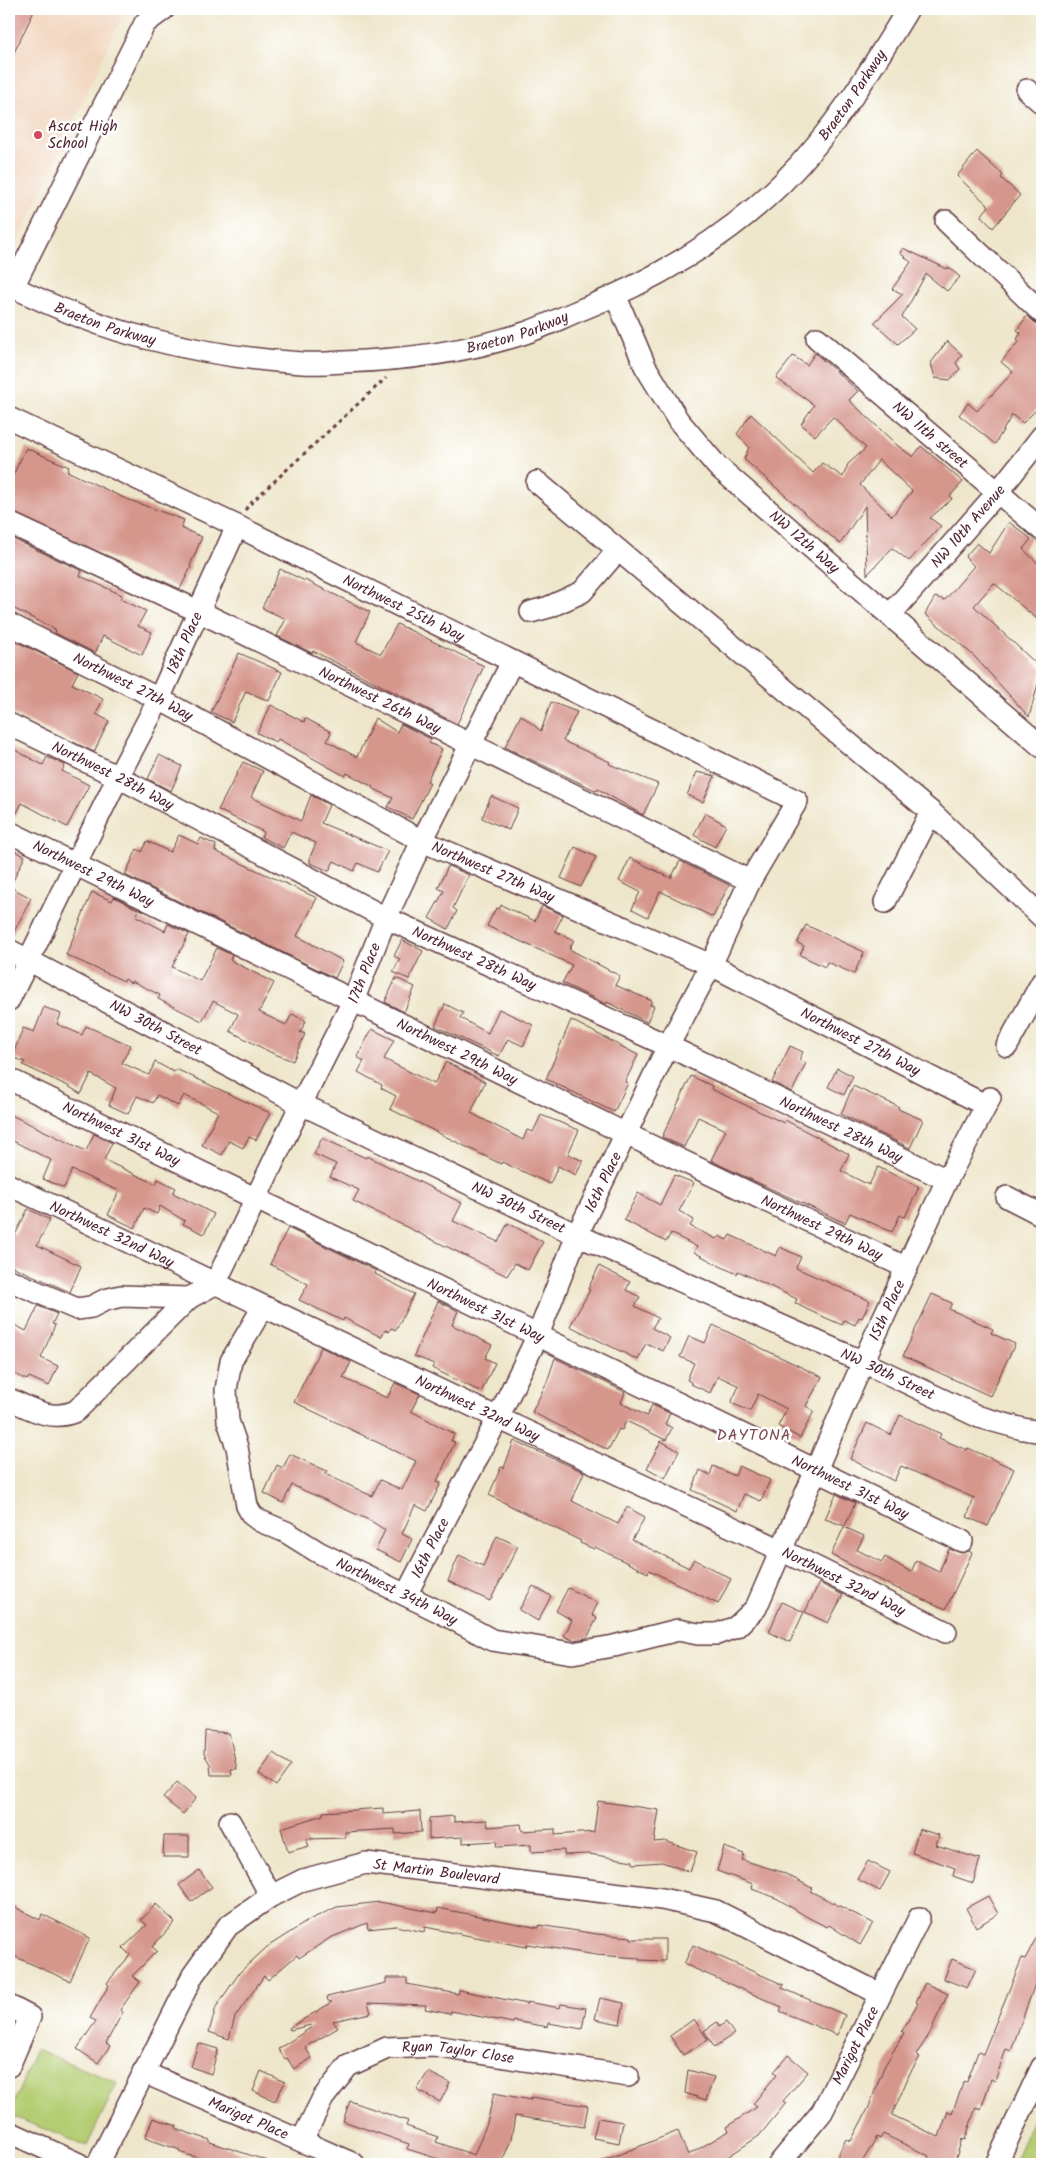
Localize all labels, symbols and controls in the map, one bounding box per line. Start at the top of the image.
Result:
street label: Braeton Parkway [813,44,894,146]
place label: Ascot High School [48,115,118,156]
marker: Ascot High School [32,129,44,141]
street label: Braeton Parkway [50,296,159,353]
street label: Braeton Parkway [464,305,574,361]
street label: NW 11th street [886,396,973,475]
street label: NW 10th Avenue [925,480,1012,574]
street label: NW 12th Way [763,505,845,581]
street label: Northwest 25th Way [338,569,469,649]
street label: 18th Place [161,608,210,678]
street label: Northwest 27th Way [68,647,198,729]
street label: Northwest 26th Way [314,661,446,741]
street label: Northwest 28th Way [47,735,179,818]
street label: Northwest 29th Way [28,834,159,915]
street label: Northwest 27th Way [427,835,559,910]
street label: Northwest 28th Way [408,920,541,998]
street label: 17th Place [342,939,388,1007]
street label: NW 30th Street [105,994,206,1063]
street label: Northwest 27th Way [796,1002,925,1083]
street label: Northwest 29th Way [392,1012,522,1093]
street label: Northwest 28th Way [775,1090,907,1170]
street label: Northwest 31st Way [58,1096,185,1174]
street label: 16th Place [579,1148,629,1217]
street label: NW 30th Street [467,1175,570,1241]
street label: Northwest 29th Way [756,1189,887,1268]
street label: Northwest 32nd Way [45,1195,179,1275]
street label: Northwest 31st Way [423,1272,549,1350]
street label: 15th Place [863,1276,912,1345]
street label: NW 30th Street [836,1342,939,1407]
street label: Northwest 32nd Way [411,1369,544,1449]
district label: DAYTONA [716,1423,792,1448]
street label: Northwest 31st Way [787,1449,914,1527]
street label: 16th Place [405,1514,456,1583]
street label: Northwest 32nd Way [777,1541,910,1623]
street label: Northwest 34th Way [331,1552,463,1633]
street label: St Martin Boulevard [372,1853,501,1892]
street label: Marigot Place [826,2002,886,2089]
street label: Ryan Taylor Close [401,2035,516,2071]
street label: Marigot Place [204,2091,292,2147]

